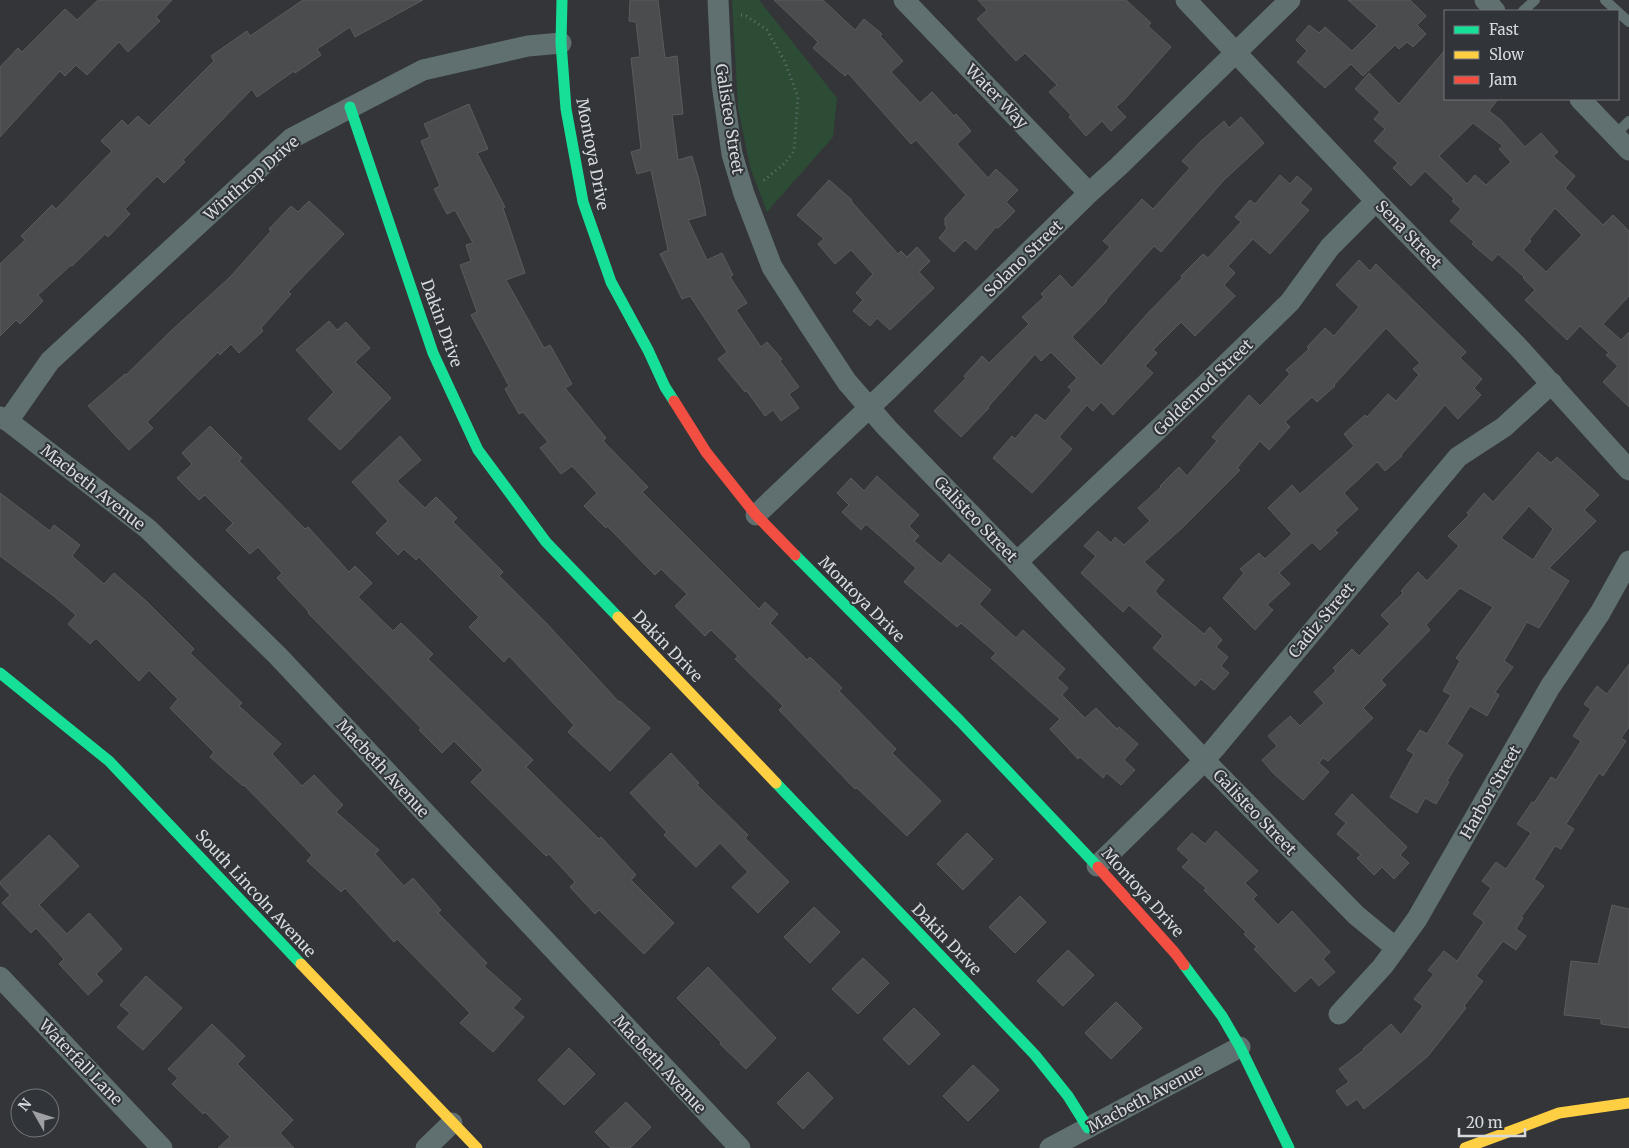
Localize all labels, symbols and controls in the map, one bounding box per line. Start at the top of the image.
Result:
legend [1444,10,1619,100]
text: Fast [1489,20,1519,39]
text: Slow [1489,45,1524,64]
street label: Water Way [961,59,1033,133]
street label: Galisteo Street [711,62,749,176]
text: Jam [1488,70,1517,89]
street label: Montoya Drive [572,96,614,212]
street label: Winthrop Drive [199,131,303,225]
street label: Sena Street [1372,196,1447,273]
street label: Solano Street [979,215,1067,301]
street label: Dakin Drive [417,276,467,370]
street label: Goldenrod Street [1149,334,1257,440]
street label: Macbeth Avenue [37,440,149,534]
street label: Galisteo Street [930,472,1023,567]
street label: Montoya Drive [815,552,909,646]
street label: Cadiz Street [1284,578,1359,662]
street label: Dakin Drive [629,606,707,686]
street label: Macbeth Avenue [332,715,434,821]
street label: Harbor Street [1455,741,1525,842]
street label: Galisteo Street [1209,765,1302,860]
street label: South Lincoln Avenue [192,825,320,961]
street label: Montoya Drive [1098,843,1188,941]
street label: Dakin Drive [908,899,986,979]
street label: Macbeth Avenue [609,1011,711,1117]
street label: Waterfall Lane [34,1014,127,1109]
street label: Macbeth Avenue [1084,1059,1206,1137]
north arrow [10,1088,60,1138]
text: N [14,1095,35,1115]
scale bar [1459,1106,1525,1138]
text: 20 m [1466,1113,1503,1132]

